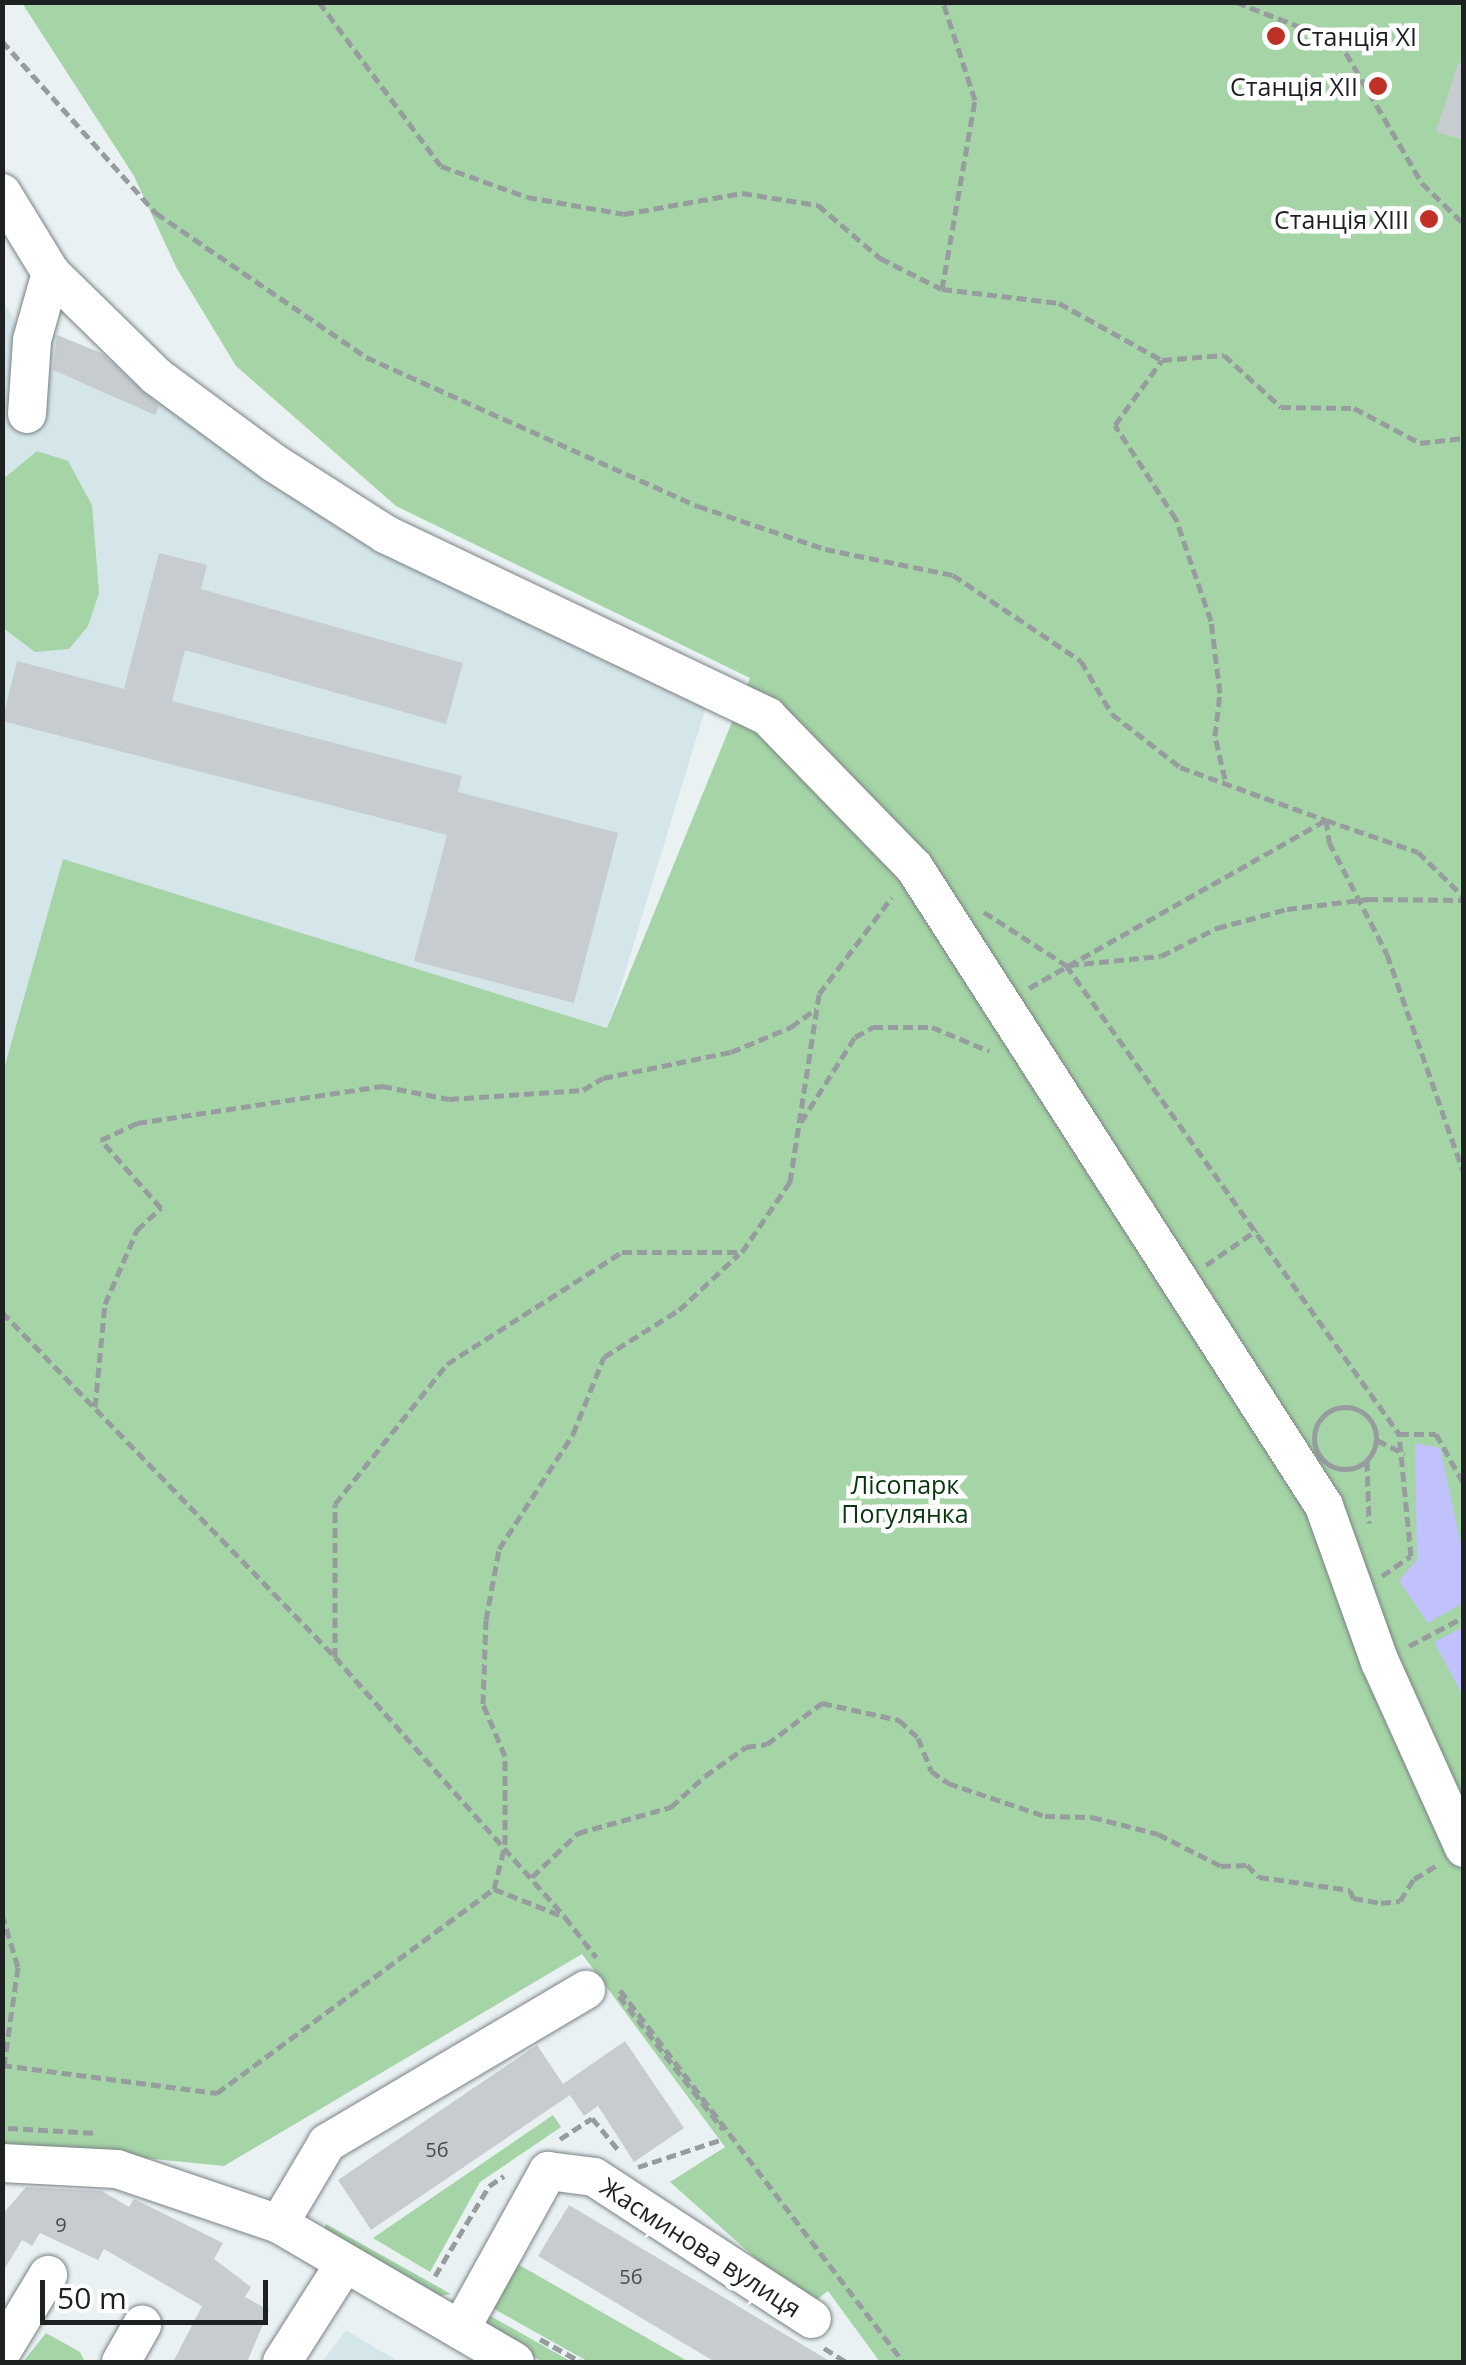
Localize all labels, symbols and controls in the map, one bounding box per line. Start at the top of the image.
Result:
place label: Cтанція XI [1296,21,1417,51]
marker: Cтанція XI [1265,25,1287,47]
place label: Cтанція XII [1230,71,1358,101]
marker: Cтанція XII [1367,75,1389,97]
place label: Cтанція XIII [1274,204,1409,234]
marker: Cтанція XIII [1418,208,1440,230]
park label: Лісопарк Погулянка [841,1470,969,1529]
house number: 5б [425,2137,449,2161]
street label: Жасминова вулиця [595,2171,807,2323]
house number: 9 [55,2212,67,2236]
scale bar [45,2260,272,2322]
house number: 5б [619,2264,643,2288]
text: 50 m [57,2277,127,2318]

